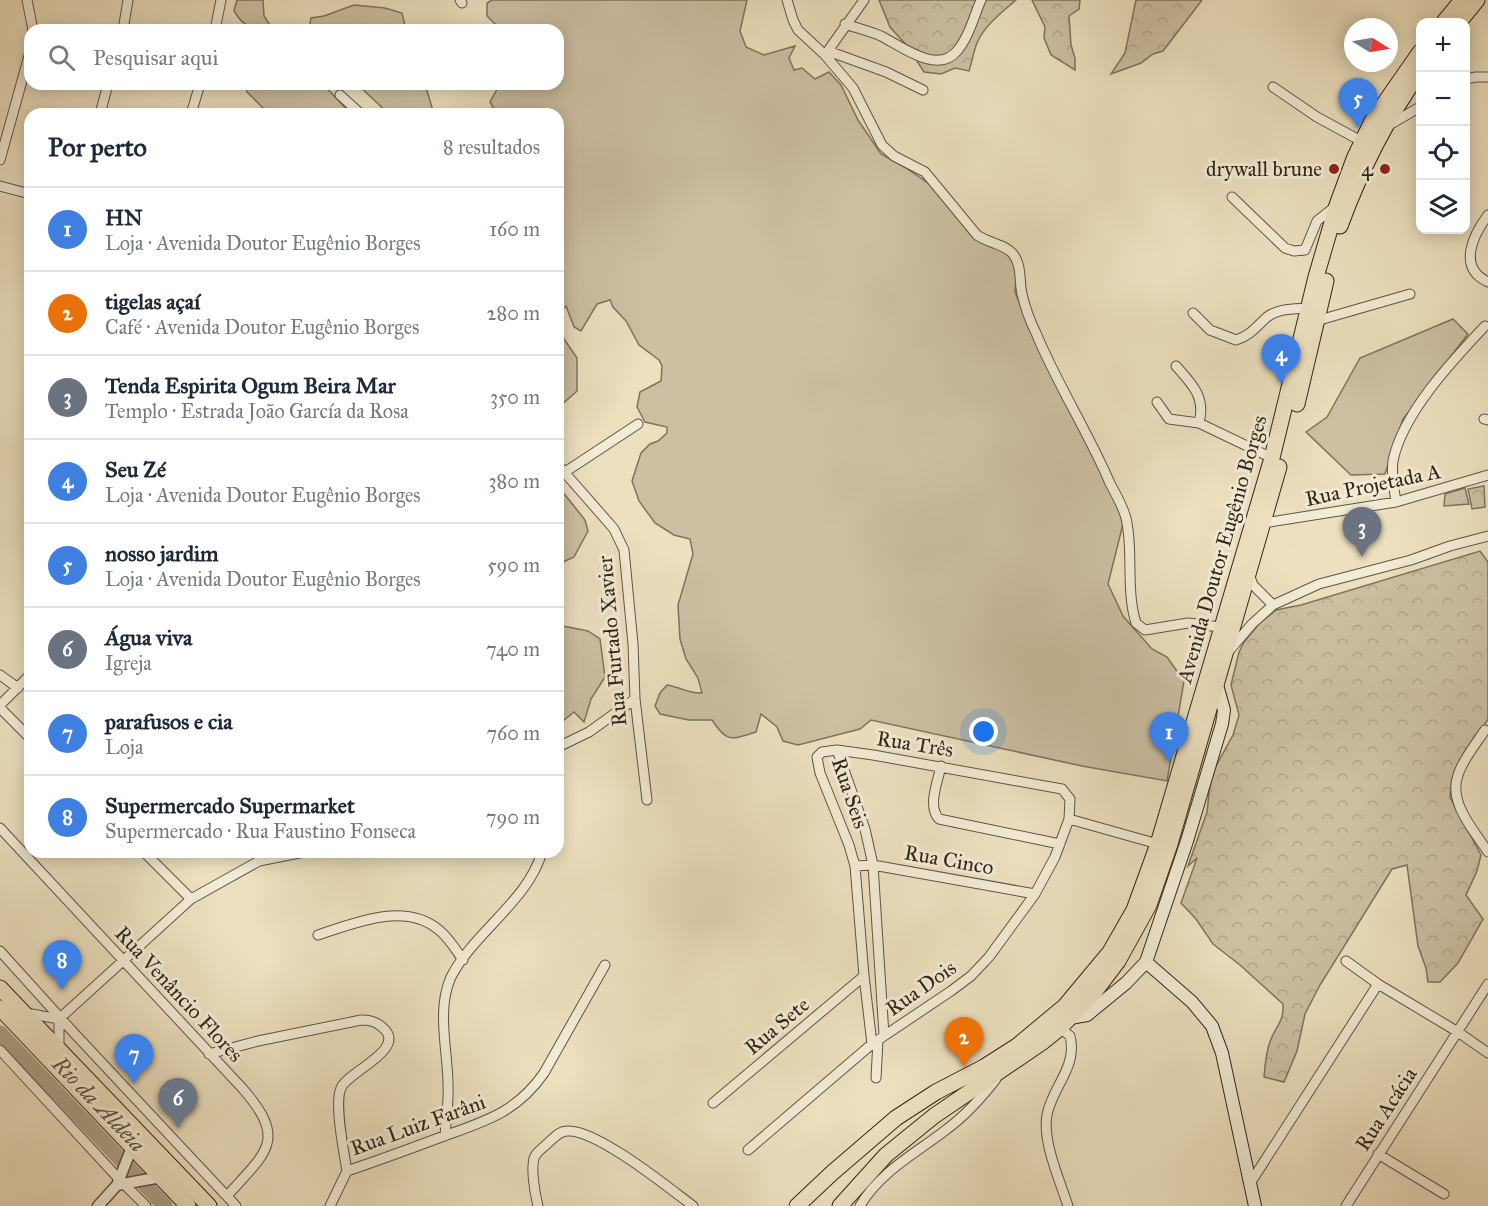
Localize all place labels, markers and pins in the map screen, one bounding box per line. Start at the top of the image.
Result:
pin: 5 [1338,78,1378,128]
place label: drywall brune [1206,156,1322,182]
place label: 4 [1361,156,1374,182]
marker: drywall brune [1327,162,1341,176]
marker: 4 [1378,162,1392,176]
pin: 4 [1262,334,1300,384]
pin: 3 [1342,508,1382,557]
pin: 1 [1150,712,1188,762]
pin: 8 [42,940,82,990]
pin: 2 [944,1018,984,1067]
pin: 7 [114,1034,154,1084]
pin: 6 [158,1078,198,1128]

